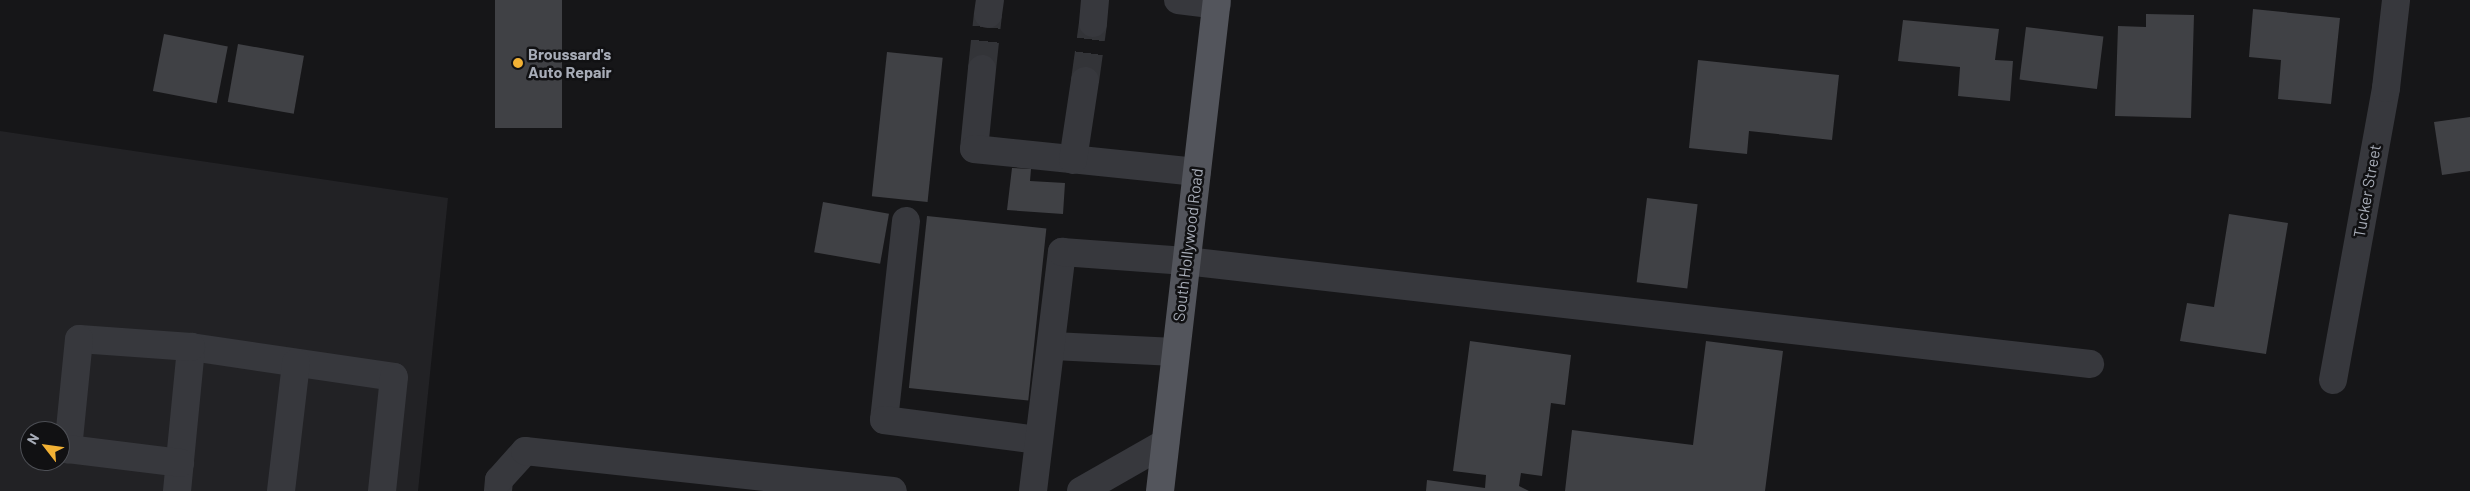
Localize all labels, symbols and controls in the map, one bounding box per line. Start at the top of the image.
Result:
place label: Broussard's Auto Repair [528,44,612,82]
marker: Broussard's Auto Repair [512,57,524,69]
street label: Tucker Street [2349,143,2385,239]
street label: South Hollywood Road [1169,167,1207,323]
north arrow [20,421,70,471]
text: N [23,430,42,447]

